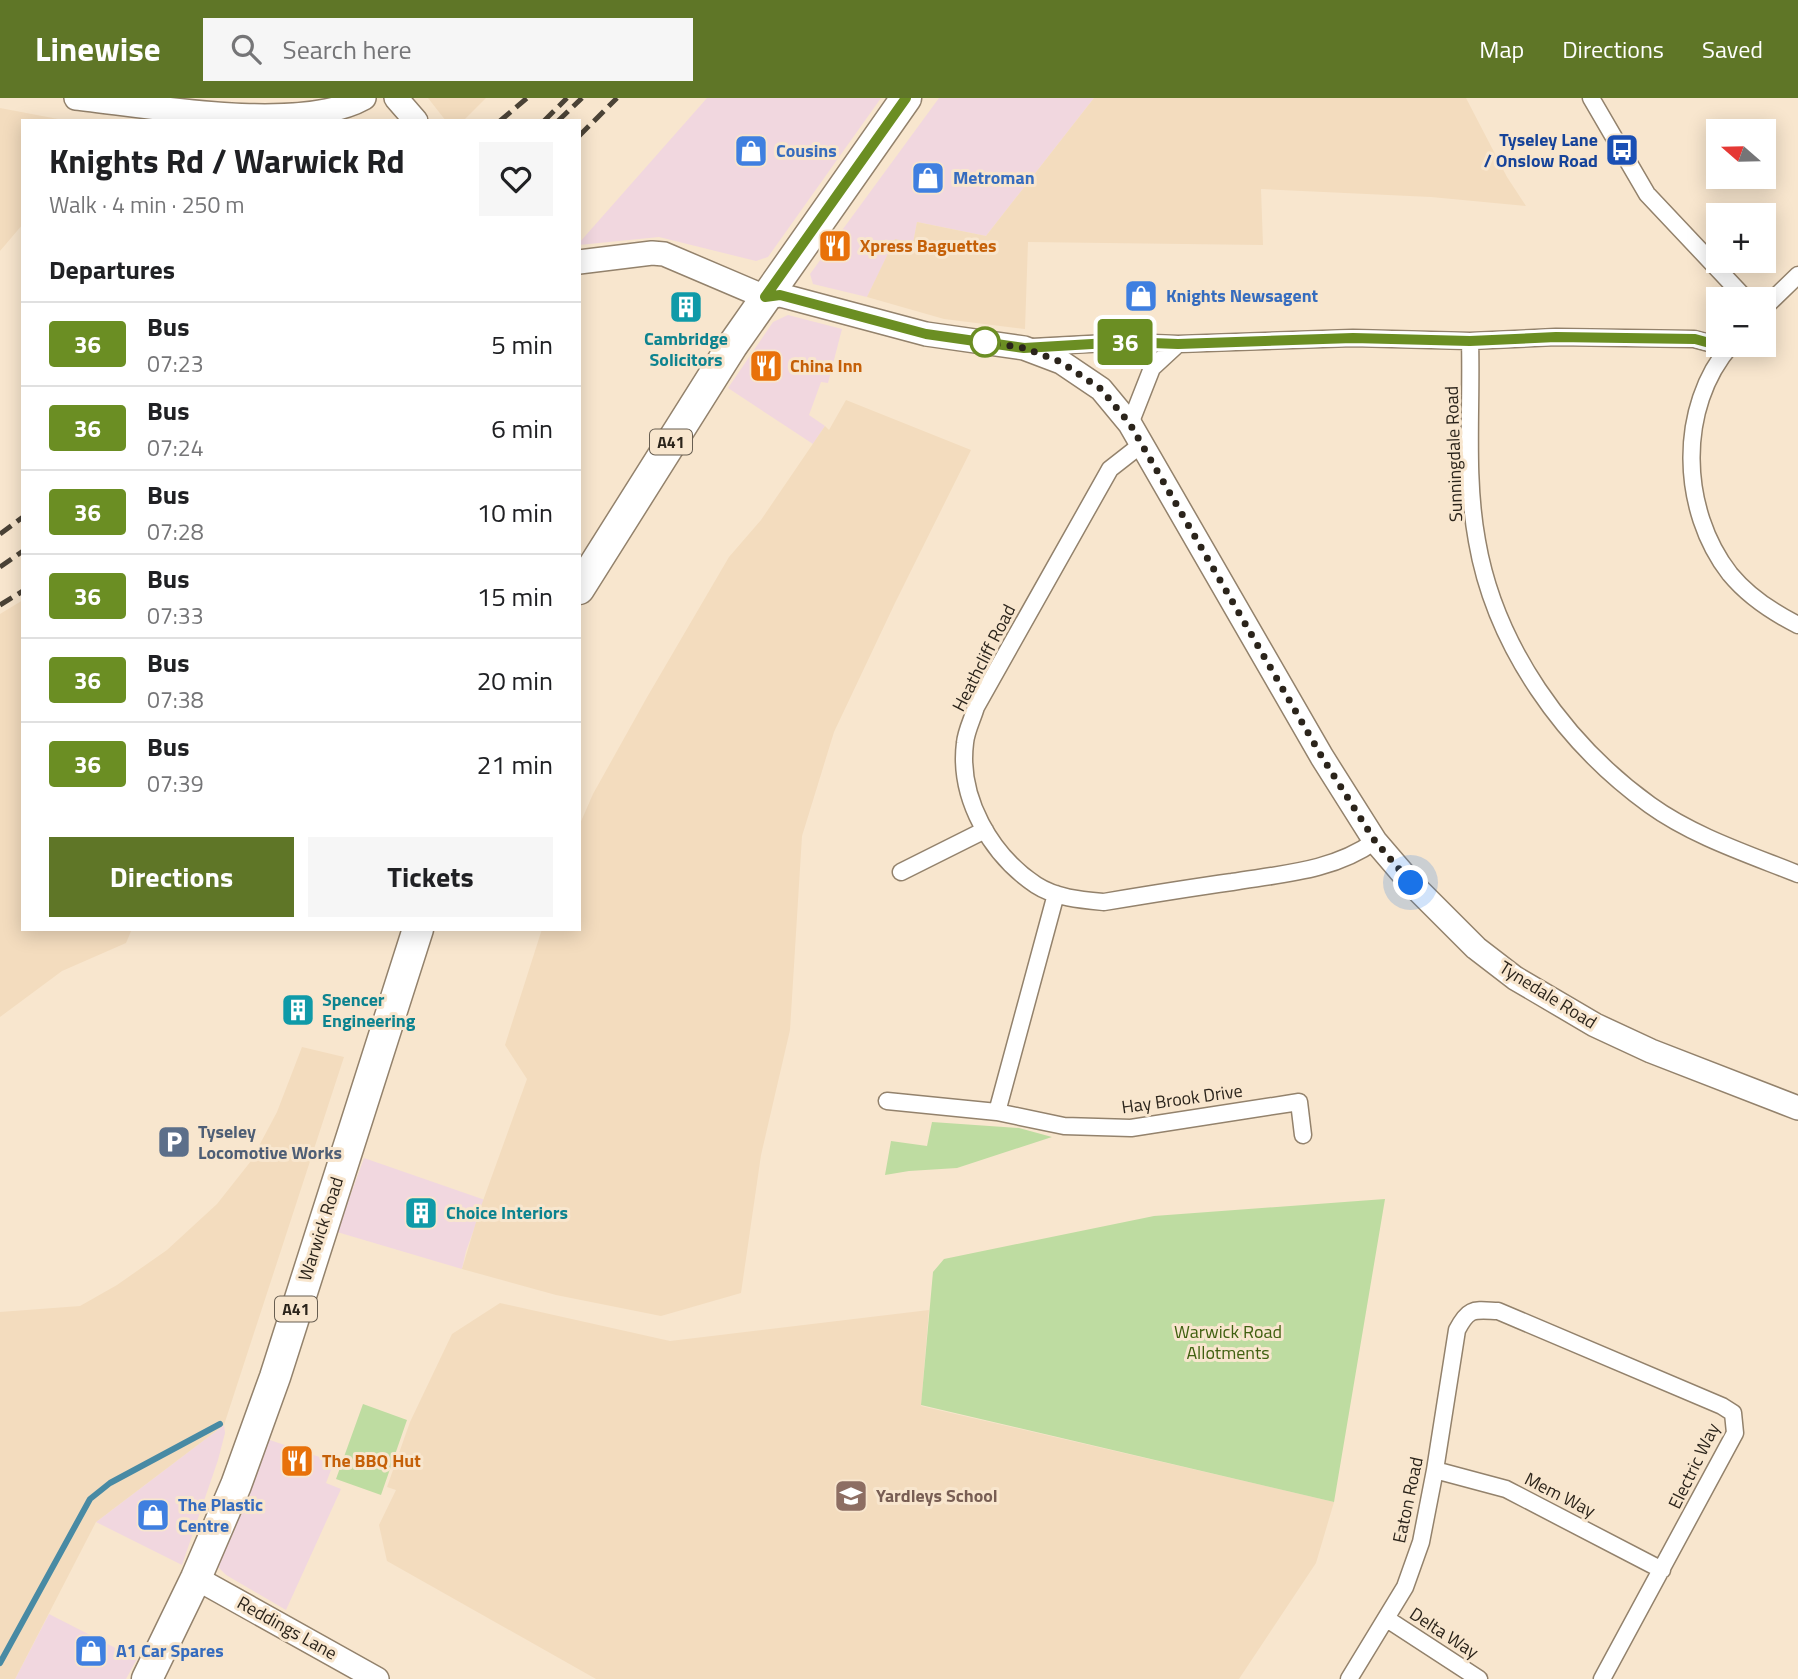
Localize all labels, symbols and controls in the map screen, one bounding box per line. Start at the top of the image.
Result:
search box [203,18,693,81]
text: Linewise [35,24,161,74]
icon: search [227,30,265,68]
text: Search here [283,30,412,69]
text: Map [1479,31,1524,67]
text: Directions [1562,31,1664,67]
text: Saved [1702,31,1763,67]
north arrow [1706,119,1776,189]
map controls [1706,119,1776,357]
place label: Tyseley Lane / Onslow Road [1484,126,1598,174]
bus stop icon: Tyseley Lane / Onslow Road [1603,131,1641,169]
shop icon: Cousins [732,132,770,170]
text: Knights Rd / Warwick Rd [49,136,405,186]
place label: Cousins [776,137,837,164]
button: heart [479,142,553,216]
shop icon: Metroman [909,159,947,197]
place label: Metroman [953,164,1035,191]
text: Walk · 4 min · 250 m [49,187,245,222]
button: + [1706,203,1776,273]
restaurant icon: Xpress Baguettes [816,227,854,265]
place label: Xpress Baguettes [860,232,996,259]
text: Departures [49,250,175,289]
shop icon: Knights Newsagent [1122,277,1160,315]
place label: Knights Newsagent [1166,282,1319,309]
button: − [1706,287,1776,357]
building icon: Cambridge Solicitors [667,288,705,326]
text: Bus [147,307,189,346]
line badge: 36 [1094,319,1156,365]
text: 36 [1112,324,1138,360]
text: 5 min [491,325,553,364]
place label: Cambridge Solicitors [644,325,728,373]
text: 36 [74,326,101,362]
unlabelled marker [970,327,1000,357]
text: 07:23 [147,346,204,381]
restaurant icon: China Inn [747,347,785,385]
place label: China Inn [790,352,863,379]
street label: Sunningdale Road [1438,385,1469,523]
text: Bus [147,391,189,430]
text: 6 min [491,409,553,448]
text: 36 [74,410,101,446]
text: 07:24 [147,430,204,465]
road number: A41 [650,430,692,454]
text: Bus [147,475,189,514]
text: 10 min [477,493,553,532]
text: 36 [74,494,101,530]
text: 07:28 [147,514,204,549]
text: Bus [147,559,189,598]
text: 15 min [477,577,553,616]
text: 36 [74,578,101,614]
text: 07:33 [147,598,204,633]
street label: Heathcliff Road [945,600,1022,716]
text: Bus [147,643,189,682]
text: 20 min [477,661,553,700]
text: 36 [74,662,101,698]
text: 07:38 [147,682,204,717]
text: Bus [147,727,189,766]
text: 21 min [477,745,553,784]
text: 36 [74,746,101,782]
text: 07:39 [147,766,204,801]
button: Directions [49,837,294,917]
button: Tickets [308,837,553,917]
your location [1393,865,1428,900]
street label: Tynedale Road [1494,954,1602,1035]
place label: Spencer Engineering [322,986,416,1034]
building icon: Spencer Engineering [279,991,317,1029]
street label: Hay Brook Drive [1120,1077,1244,1120]
place label: Tyseley Locomotive Works [198,1118,342,1166]
parking icon: Tyseley Locomotive Works [155,1123,193,1161]
street label: Warwick Road [291,1173,350,1284]
building icon: Choice Interiors [402,1194,440,1232]
place label: Choice Interiors [446,1199,568,1226]
road number: A41 [275,1296,317,1322]
park label: Warwick Road Allotments [1174,1318,1282,1366]
street label: Electric Way [1661,1418,1726,1513]
restaurant icon: The BBQ Hut [278,1442,316,1480]
place label: The BBQ Hut [322,1447,421,1474]
street label: Eaton Road [1385,1454,1430,1545]
street label: Mem Way [1520,1465,1601,1524]
school or university icon: Yardleys School [832,1477,870,1515]
place label: Yardleys School [876,1482,998,1509]
place label: The Plastic Centre [178,1491,263,1539]
shop icon: The Plastic Centre [134,1496,172,1534]
street label: Reddings Lane [232,1589,342,1666]
street label: Delta Way [1404,1600,1484,1665]
shop icon: A1 Car Spares [72,1632,110,1670]
place label: A1 Car Spares [116,1637,224,1664]

